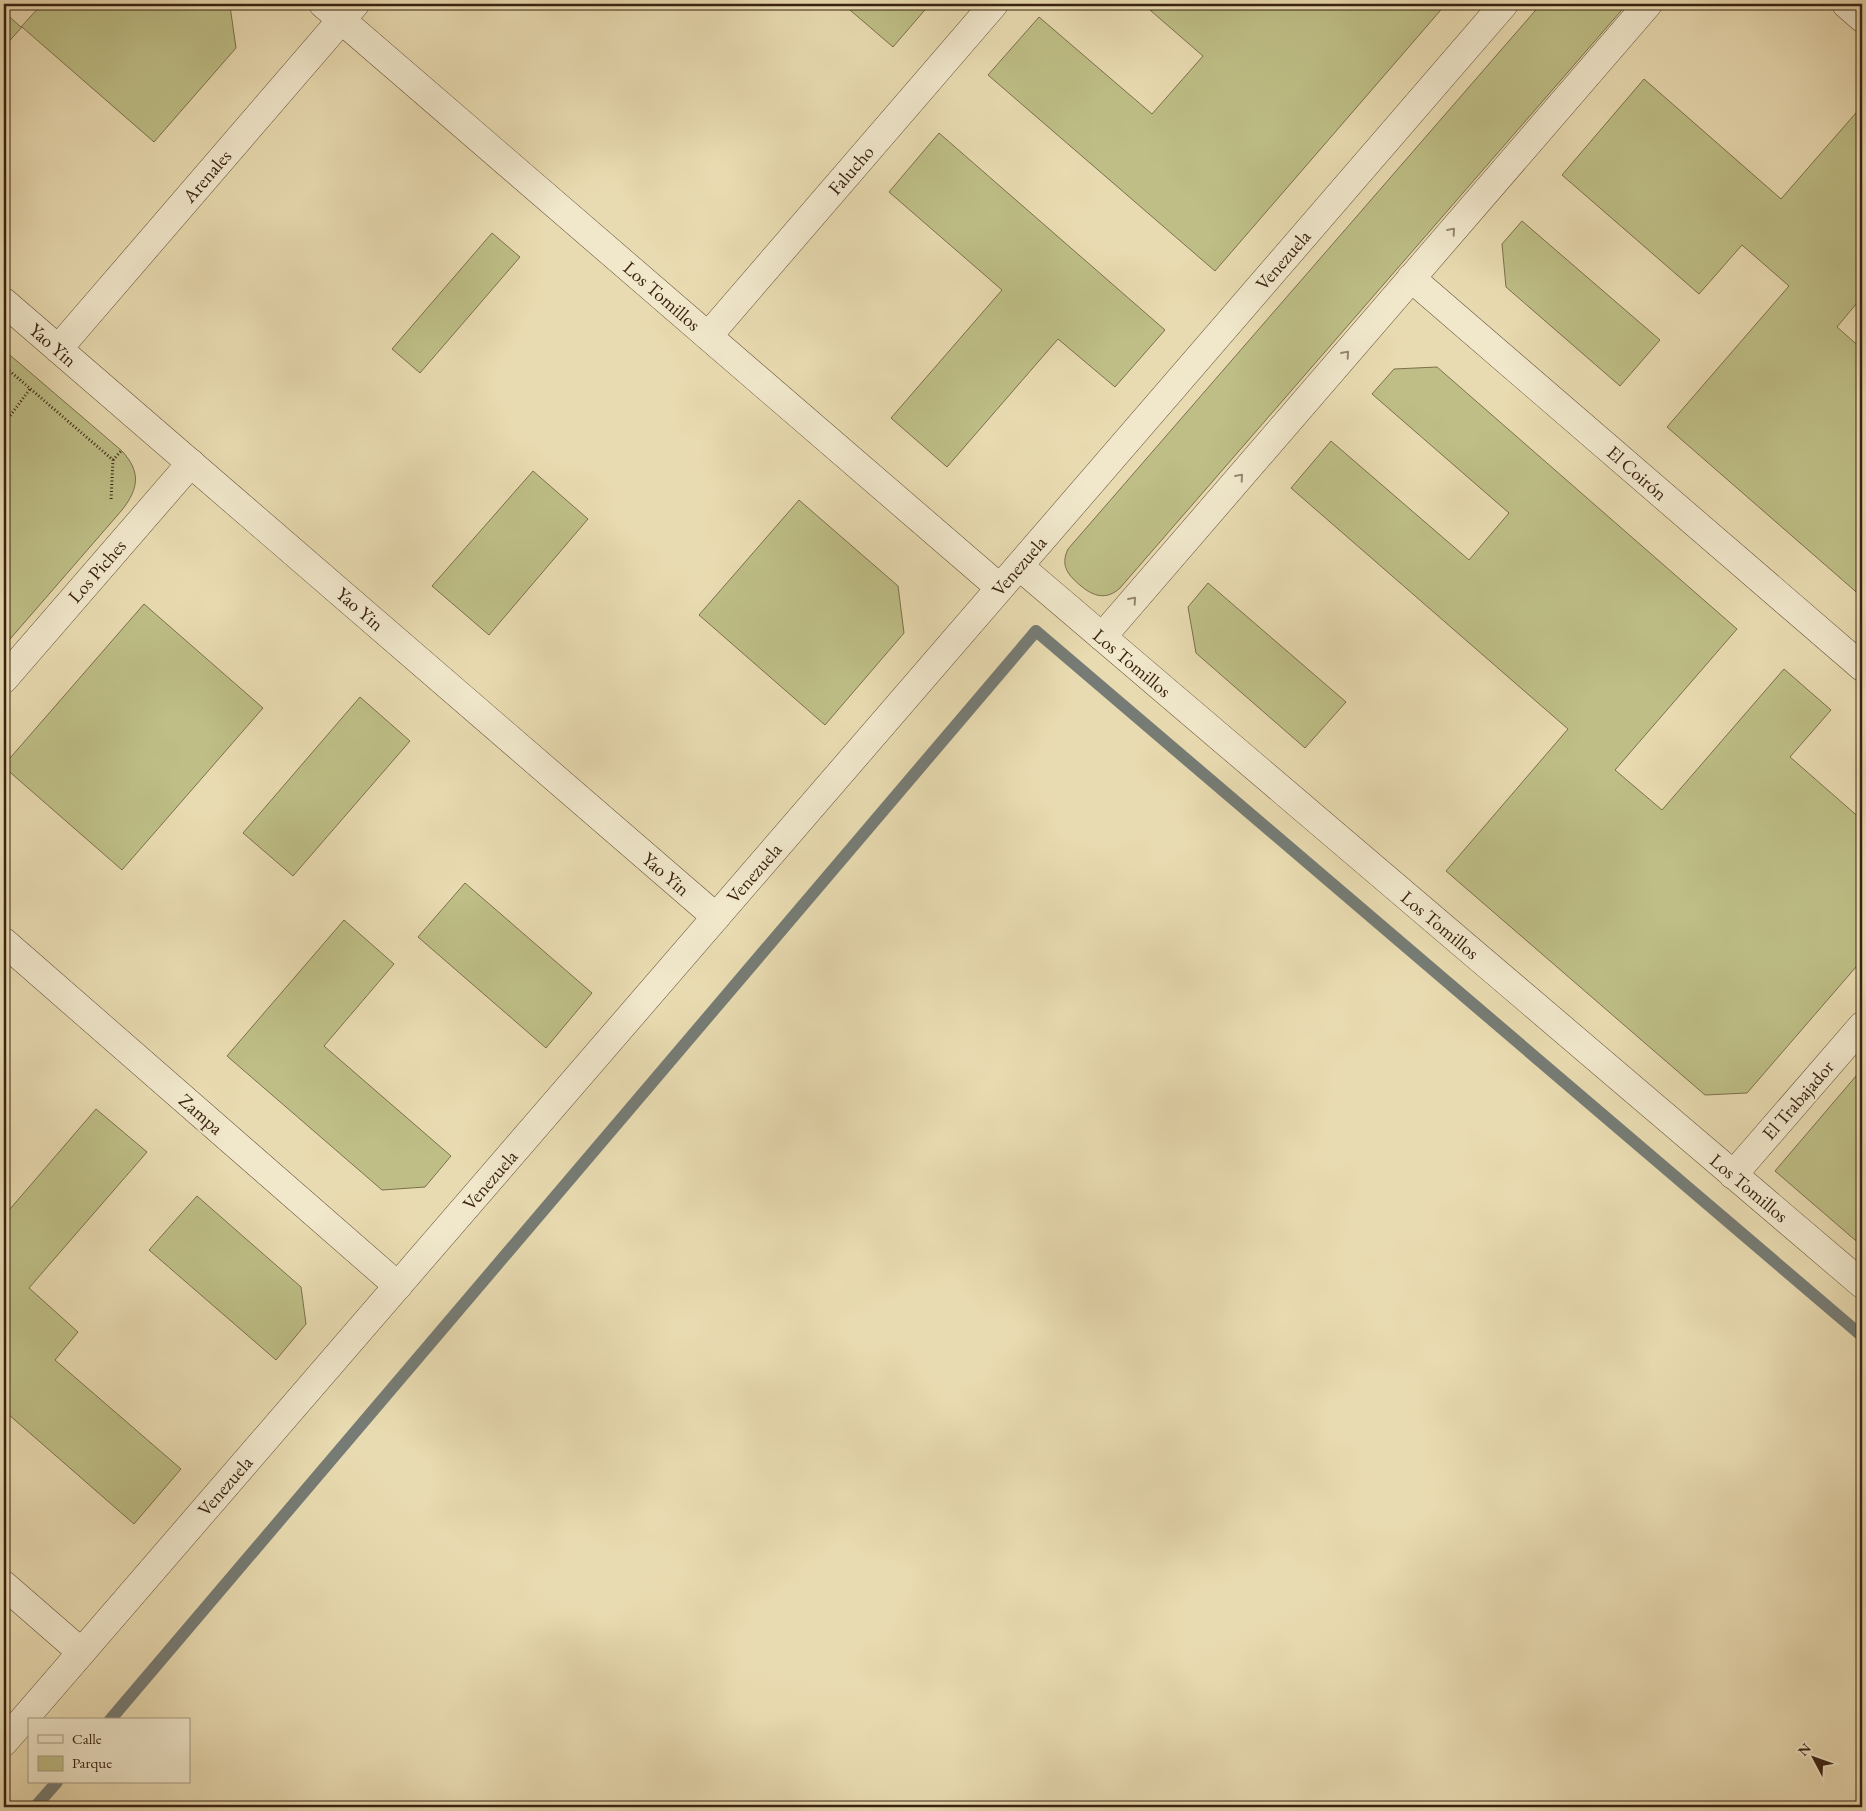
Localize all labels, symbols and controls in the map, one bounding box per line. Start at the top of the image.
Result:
street label: Falucho [822,140,880,200]
street label: Arenales [176,144,237,209]
street label: Venezuela [1250,224,1316,296]
one-way arrow [1446,227,1455,236]
street label: Los Tomillos [618,256,706,336]
street label: Yao Yin [24,317,82,373]
one-way arrow [1340,351,1348,360]
street label: El Coirón [1601,440,1673,506]
one-way arrow [1234,474,1242,483]
street label: Venezuela [986,530,1052,602]
street label: Los Piches [62,534,132,608]
street label: Yao Yin [331,581,389,637]
one-way arrow [1128,597,1136,606]
street label: Los Tomillos [1088,623,1176,703]
street label: Venezuela [721,837,787,909]
street label: Yao Yin [637,846,695,902]
street label: Los Tomillos [1396,885,1484,965]
street label: El Trabajador [1756,1054,1840,1145]
street label: Zampa [174,1088,229,1140]
street label: Venezuela [457,1144,523,1216]
street label: Los Tomillos [1705,1148,1793,1228]
street label: Venezuela [192,1450,258,1522]
legend [28,1718,190,1784]
text: Calle [72,1729,102,1748]
north arrow [1788,1734,1838,1784]
text: N [1794,1739,1815,1760]
text: Parque [72,1753,112,1772]

